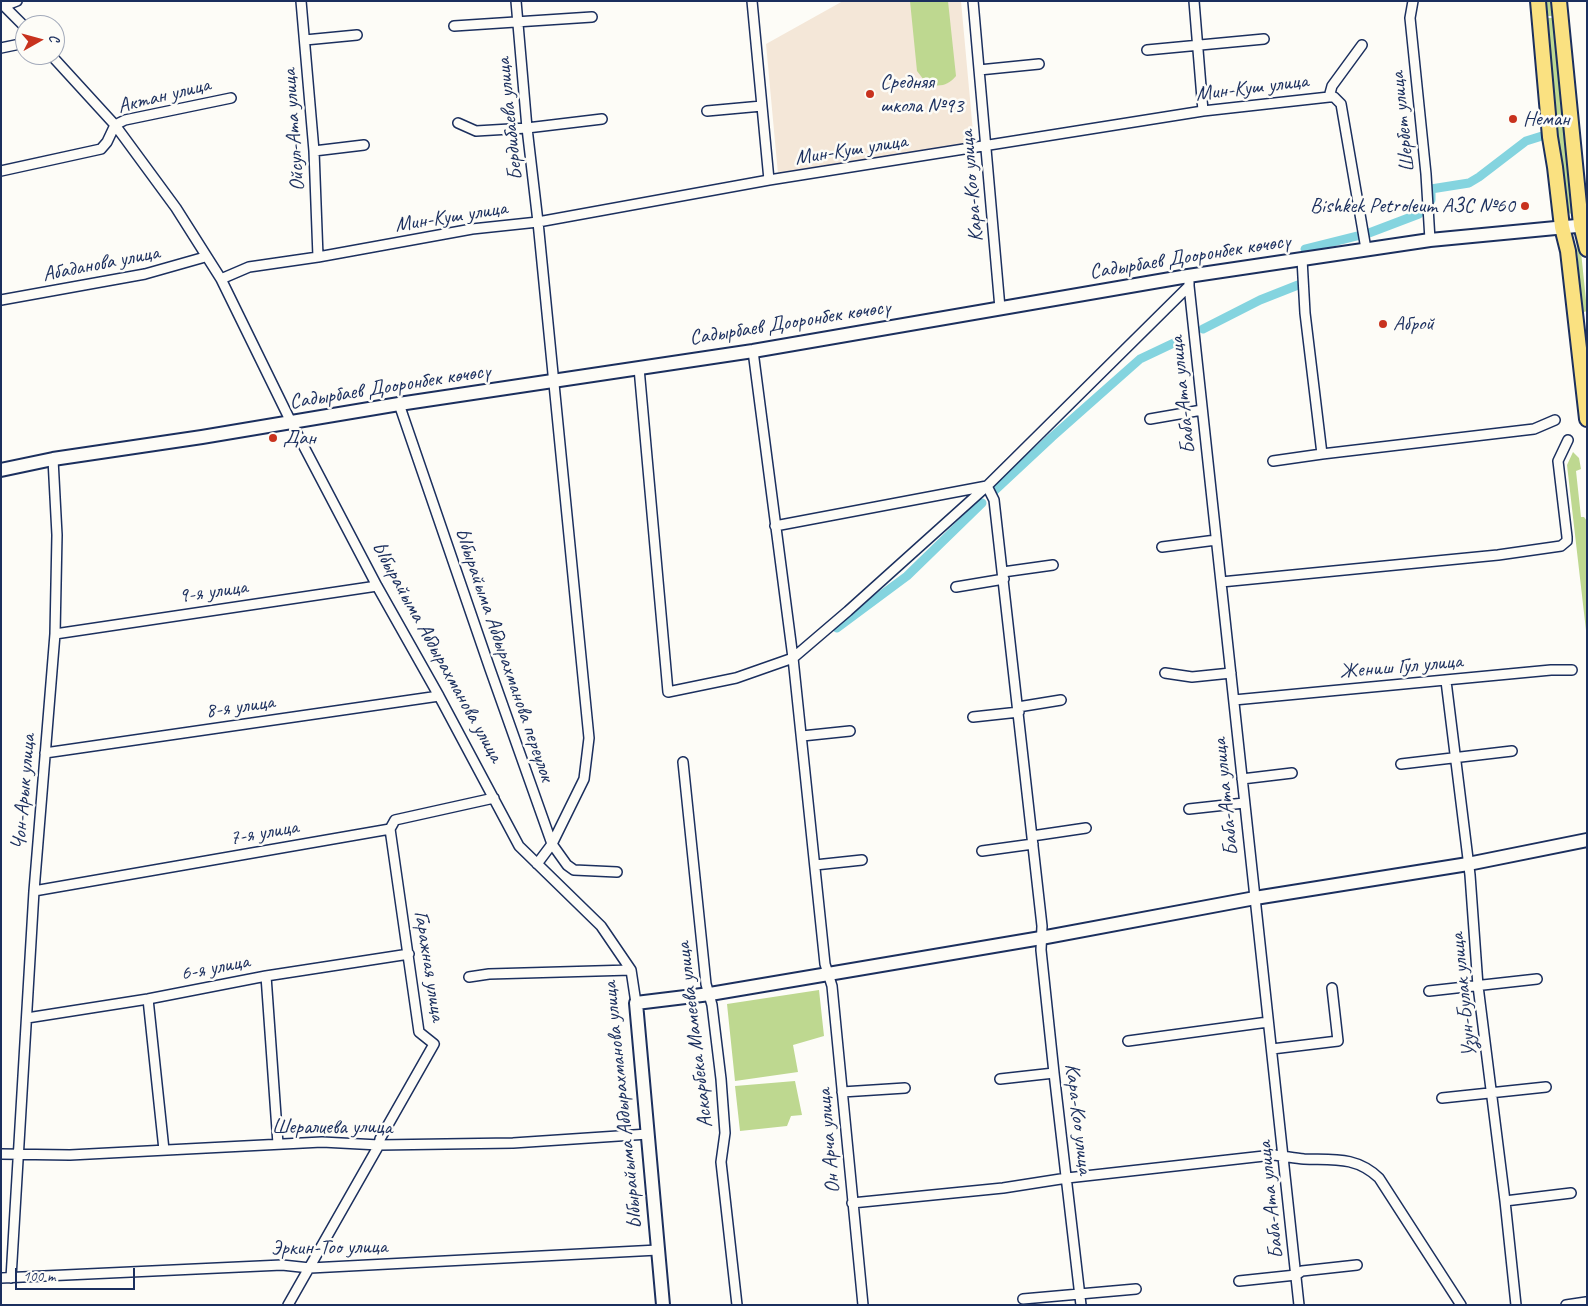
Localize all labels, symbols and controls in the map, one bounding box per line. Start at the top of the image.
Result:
north arrow [15,15,65,65]
text: С [46,34,63,43]
street label: Бердибаева улица [491,56,529,182]
street label: Ойсул-Ата улица [277,68,311,192]
place label: Средняя школа №93 [880,69,963,119]
street label: Мин-Куш улица [1194,69,1310,107]
street label: Шербет улица [1385,71,1421,173]
street label: Актан улица [115,72,213,120]
marker: Средняя школа №93 [864,88,876,100]
place label: Неман [1523,106,1569,132]
marker: Неман [1507,113,1519,125]
street label: Мин-Куш улица [793,129,909,171]
street label: Кара-Коо улица [955,129,989,243]
place label: Bishkek Petroleum АЗС №60 [1310,193,1515,219]
street label: Мин-Куш улица [393,196,509,238]
marker: Bishkek Petroleum АЗС №60 [1519,200,1531,212]
street label: Садырбаев Дооронбек көчөсү [1088,229,1292,285]
street label: Абаданова улица [41,240,161,288]
street label: Садырбаев Дооронбек көчөсү [688,295,892,351]
place label: Аброй [1393,311,1434,337]
marker: Аброй [1377,318,1389,330]
street label: Баба-Ата улица [1164,335,1202,455]
street label: Садырбаев Дооронбек көчөсү [288,359,492,415]
place label: Дан [283,425,316,451]
marker: Дан [267,432,279,444]
street label: Ыбырайыма Абдырахманова переулок [449,525,559,785]
street label: Ыбырайыма Абдырахманова улица [366,537,508,767]
street label: 9-я улица [177,575,249,609]
street label: Жениш Гул улица [1338,649,1464,685]
street label: 8-я улица [204,690,276,724]
street label: Чон-Арык улица [6,733,42,851]
street label: Баба-Ата улица [1207,737,1245,857]
street label: 7-я улица [228,815,300,851]
street label: Гаражная улица [408,909,450,1023]
street label: Узун-Булак улица [1445,932,1483,1058]
street label: Аскарбека Мамеева улица [671,941,719,1129]
street label: 6-я улица [179,949,251,987]
street label: Ыбырайыма Абдырахманова улица [597,980,649,1230]
street label: Кара-Коо улица [1059,1062,1097,1176]
street label: Он Арча улица [812,1088,846,1194]
street label: Шералиева улица [272,1114,392,1140]
street label: Баба-Ата улица [1252,1140,1290,1260]
street label: Эркин-Тоо улица [270,1234,388,1262]
scale bar [18,1258,138,1290]
text: 100 m [23,1267,55,1286]

